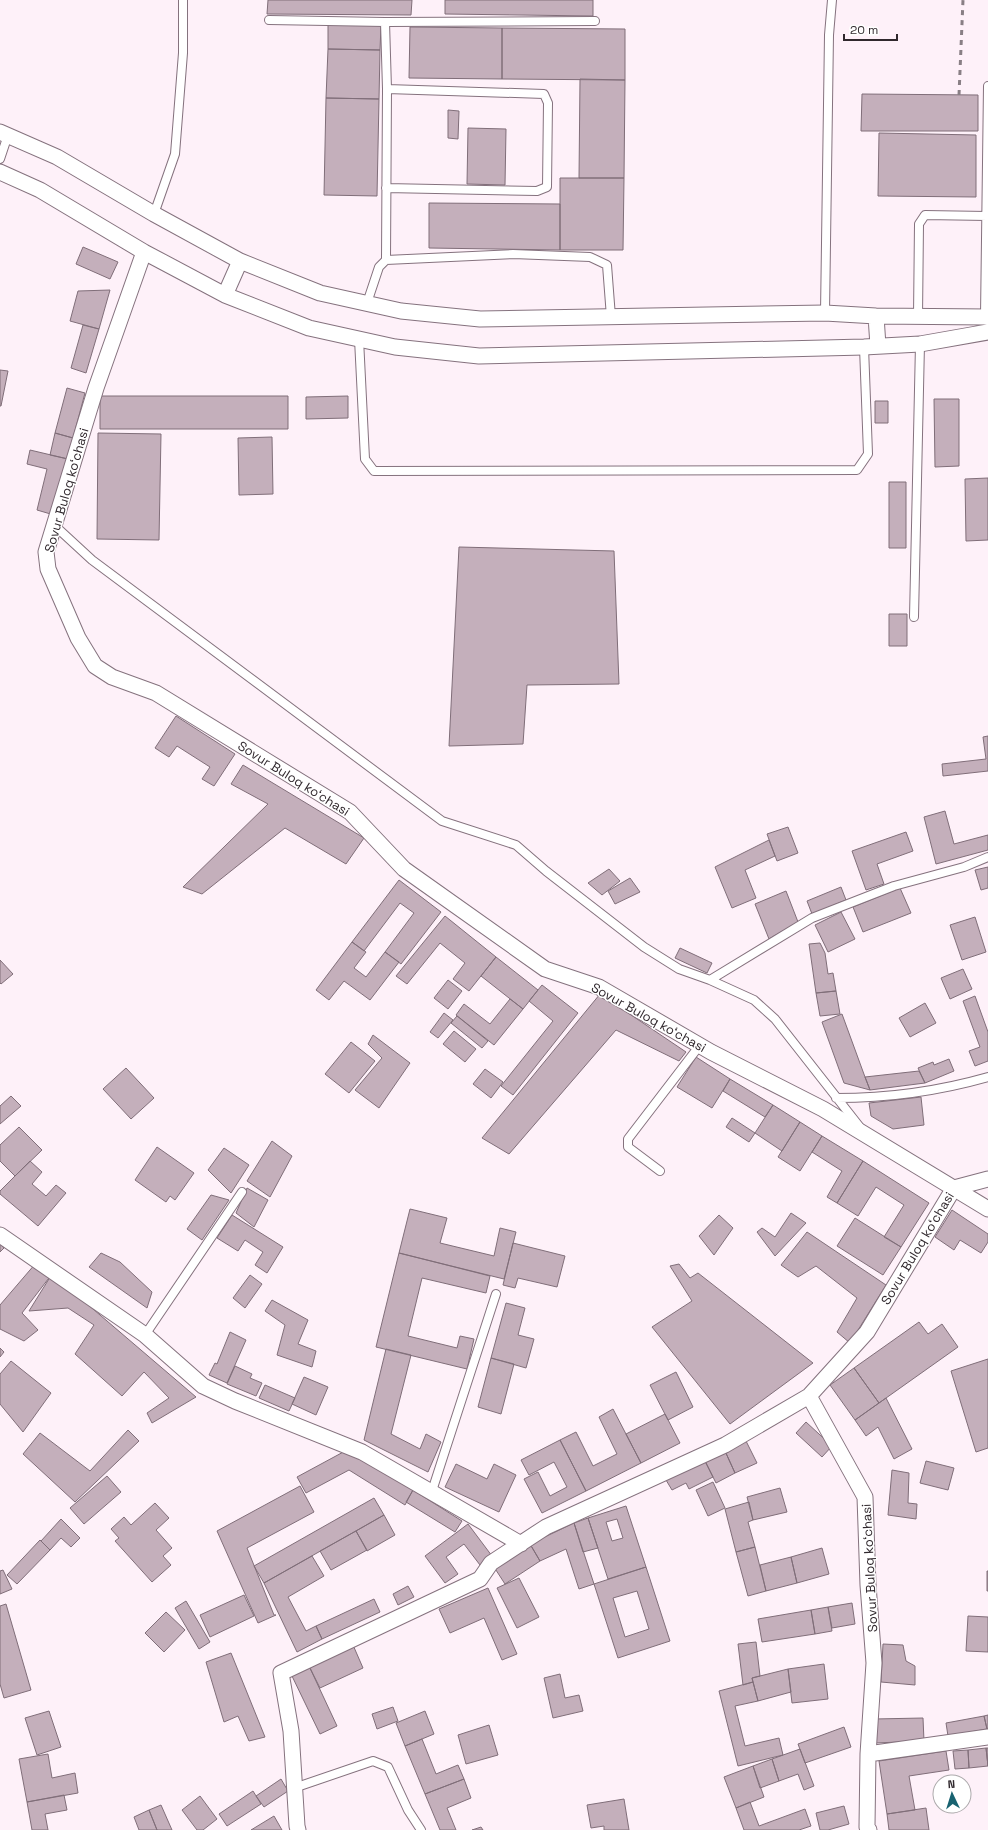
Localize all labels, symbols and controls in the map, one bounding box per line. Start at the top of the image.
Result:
scale bar [844,16,897,42]
text: 20 m [850,22,878,38]
street label: Sovur Buloq koʻchasi [41,426,92,554]
street label: Sovur Buloq koʻchasi [235,737,353,820]
street label: Sovur Buloq koʻchasi [588,979,709,1056]
street label: Sovur Buloq koʻchasi [877,1189,958,1308]
street label: Sovur Buloq koʻchasi [858,1503,881,1633]
north arrow [932,1774,972,1814]
text: N [947,1777,955,1791]

